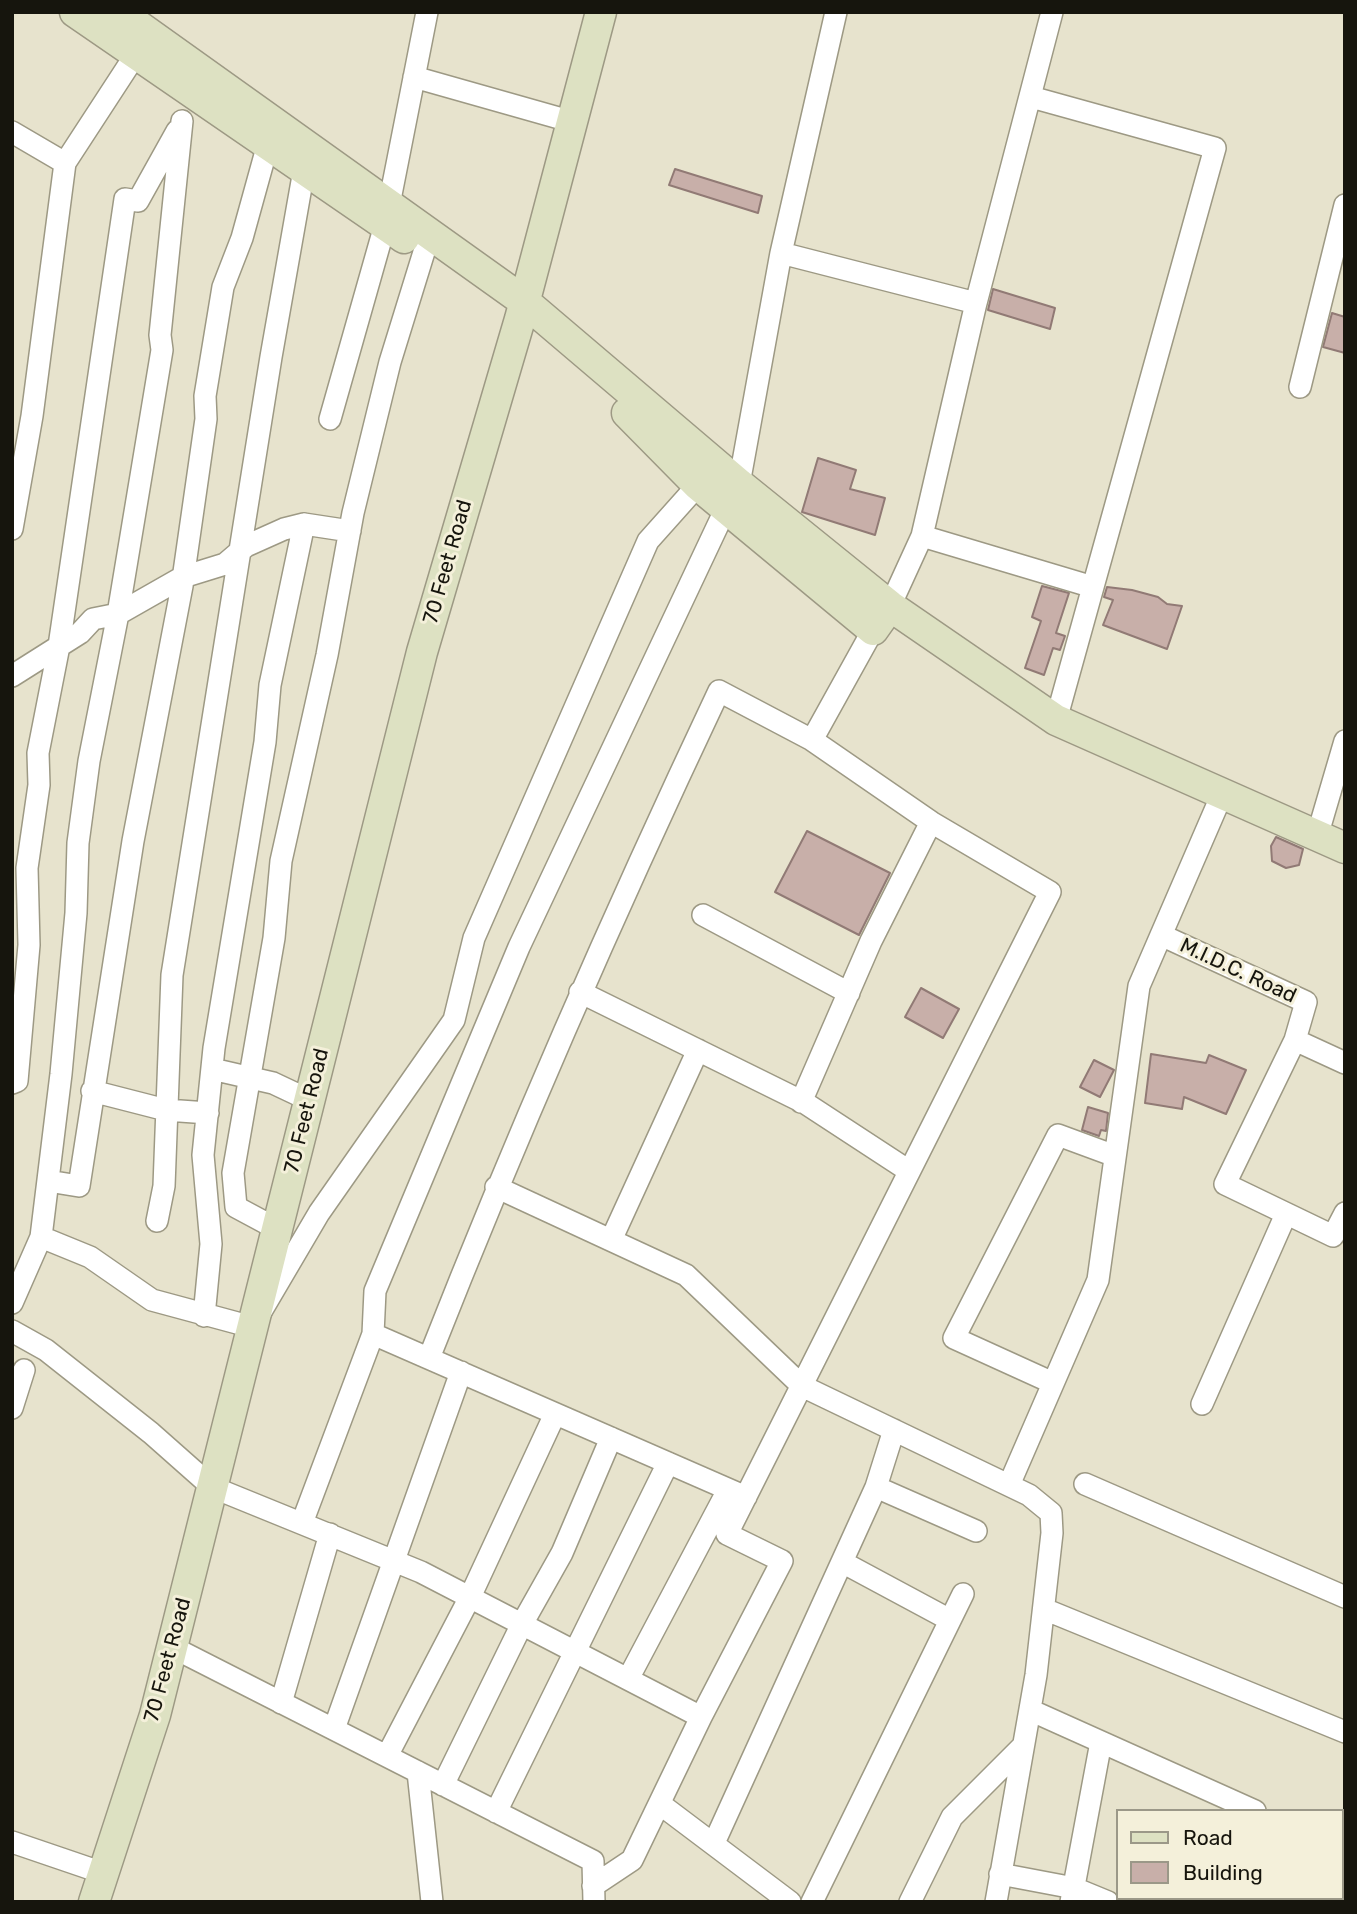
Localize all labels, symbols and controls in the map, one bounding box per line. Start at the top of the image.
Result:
street label: 70 Feet Road [418,497,478,627]
street label: M.I.D.C. Road [1176,933,1300,1009]
street label: 70 Feet Road [279,1046,335,1176]
street label: 70 Feet Road [139,1595,197,1725]
legend [1116,1809,1343,1900]
text: Road [1183,1825,1233,1850]
text: Building [1183,1860,1263,1885]

